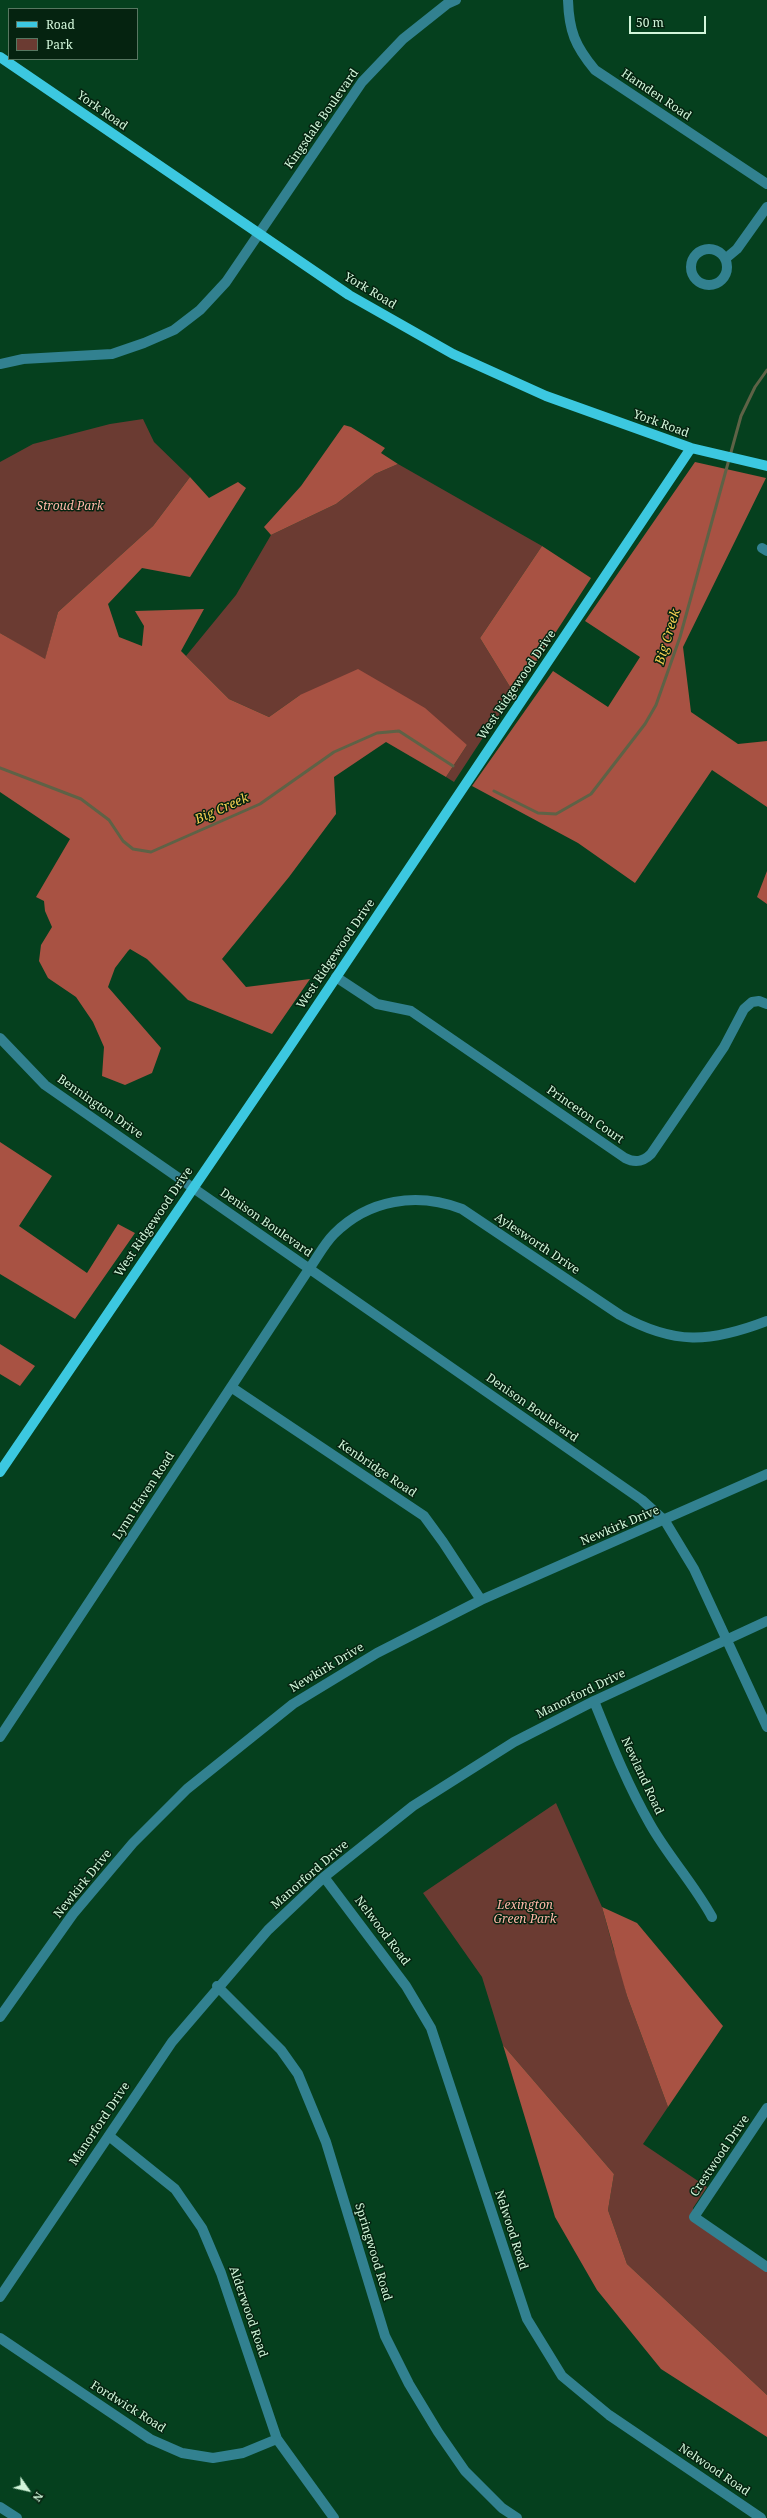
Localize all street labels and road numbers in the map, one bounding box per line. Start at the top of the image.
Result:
street label: Kingsdale Boulevard [282,66,362,172]
street label: Hamden Road [618,66,694,124]
street label: York Road [74,88,130,134]
street label: York Road [341,270,399,312]
street label: York Road [631,407,691,441]
street label: West Ridgewood Drive [475,627,559,743]
street label: West Ridgewood Drive [294,896,378,1012]
street label: Bennington Drive [54,1072,146,1142]
street label: Princeton Court [544,1083,626,1147]
street label: West Ridgewood Drive [112,1164,196,1280]
street label: Denison Boulevard [217,1186,315,1260]
street label: Aylesworth Drive [492,1210,582,1278]
street label: Denison Boulevard [483,1371,581,1445]
street label: Kenbridge Road [335,1437,419,1501]
street label: Lynn Haven Road [110,1449,178,1543]
street label: Newkirk Drive [578,1503,662,1549]
street label: Newkirk Drive [287,1640,367,1696]
street label: Manorford Drive [534,1666,628,1722]
street label: Newland Road [618,1735,666,1817]
street label: Manorford Drive [269,1838,351,1912]
street label: Newkirk Drive [51,1847,115,1921]
street label: Nelwood Road [351,1894,413,1968]
street label: Manorford Drive [67,2080,133,2168]
street label: Crestwood Drive [687,2112,753,2200]
street label: Nelwood Road [491,2188,531,2272]
street label: Springwood Road [351,2202,395,2302]
street label: Alderwood Road [226,2265,270,2359]
street label: Fordwick Road [88,2378,168,2436]
street label: Nelwood Road [676,2441,752,2499]

